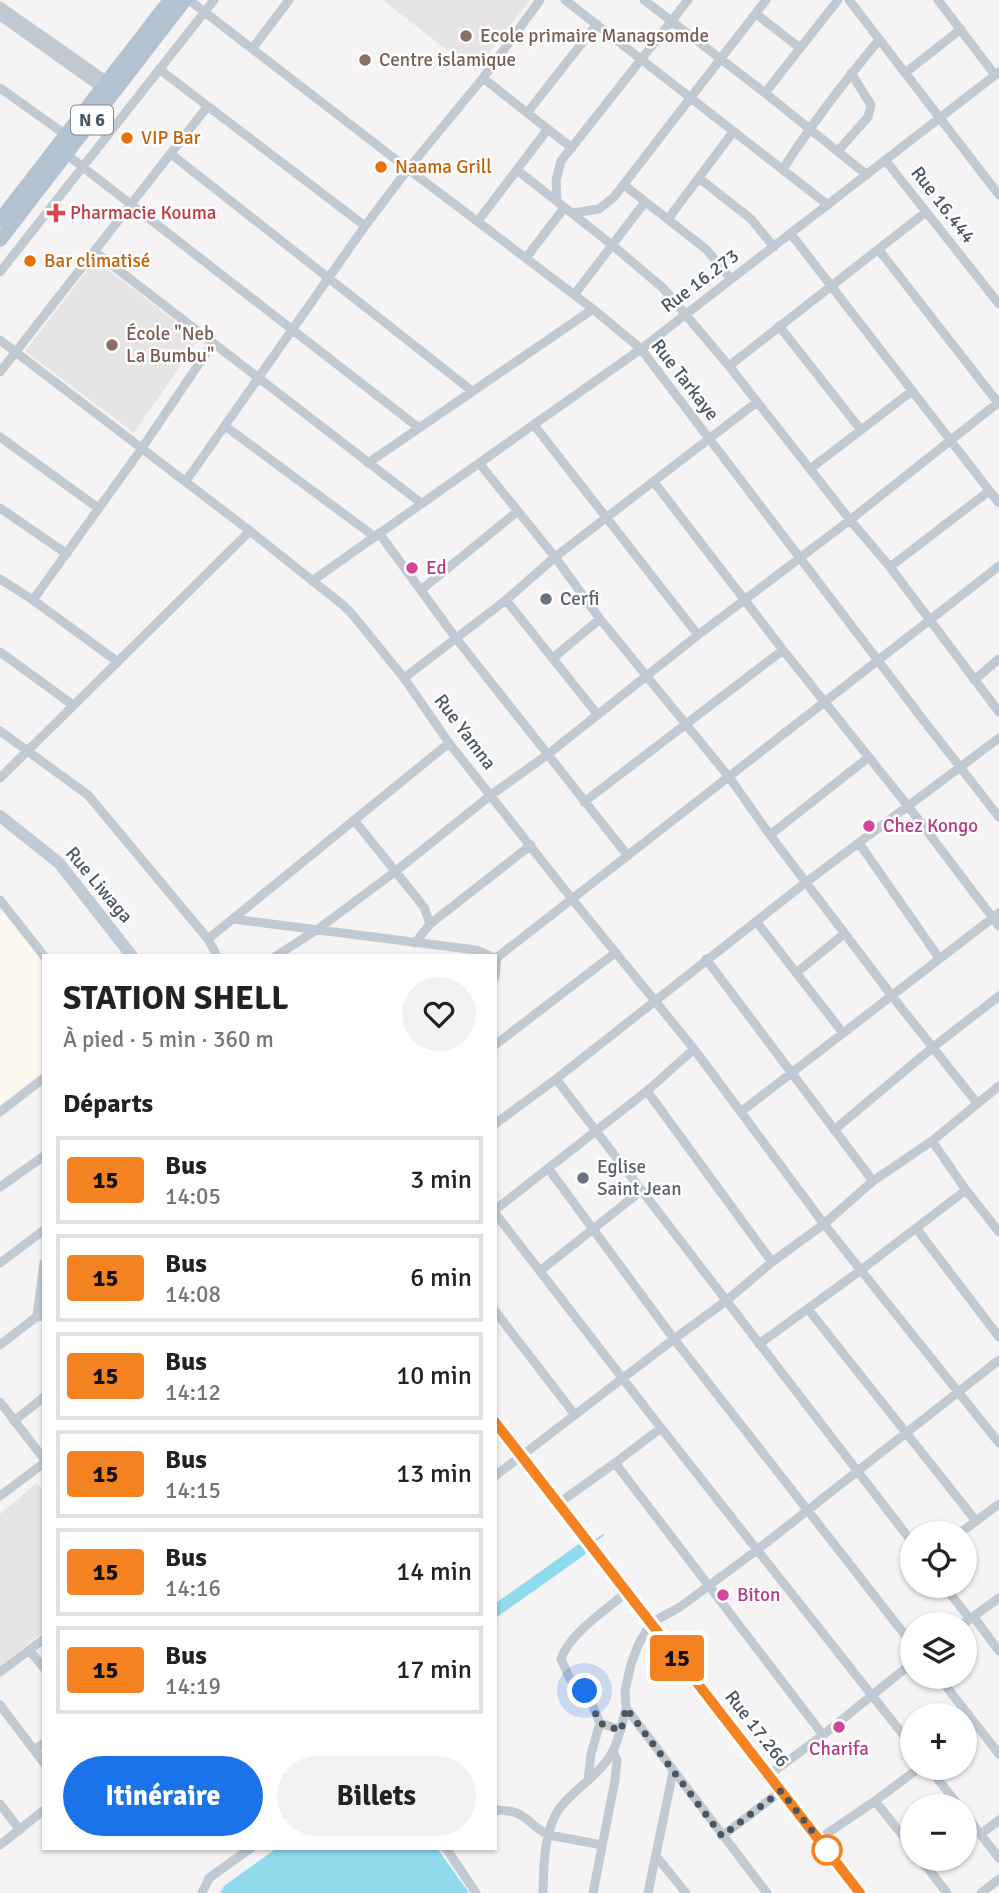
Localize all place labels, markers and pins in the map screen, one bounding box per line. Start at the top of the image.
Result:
place label: Ecole primaire Managsomde [480,24,709,48]
marker: Ecole primaire Managsomde [458,28,474,44]
place label: Centre islamique [379,48,516,72]
marker: Centre islamique [357,52,373,68]
place label: VIP Bar [141,126,201,150]
marker: VIP Bar [119,130,135,146]
place label: Naama Grill [395,155,492,179]
marker: Naama Grill [373,159,389,175]
place label: Pharmacie Kouma [70,201,217,225]
marker: Pharmacie Kouma [48,205,64,221]
place label: Bar climatisé [44,249,150,273]
marker: Bar climatisé [22,253,38,269]
place label: École "Neb La Bumbu" [126,322,214,368]
marker: École "Neb La Bumbu" [104,337,120,353]
place label: Ed [426,556,447,580]
marker: Ed [404,560,420,576]
place label: Cerfi [560,587,599,611]
marker: Cerfi [538,591,554,607]
place label: Chez Kongo [883,814,978,838]
marker: Chez Kongo [861,818,877,834]
place label: Eglise Saint Jean [597,1155,682,1201]
marker: Eglise Saint Jean [575,1170,591,1186]
place label: Biton [737,1583,780,1607]
marker: Biton [715,1587,731,1603]
marker: Charifa [831,1719,847,1735]
place label: Charifa [809,1737,869,1761]
unlabelled marker [812,1835,842,1865]

